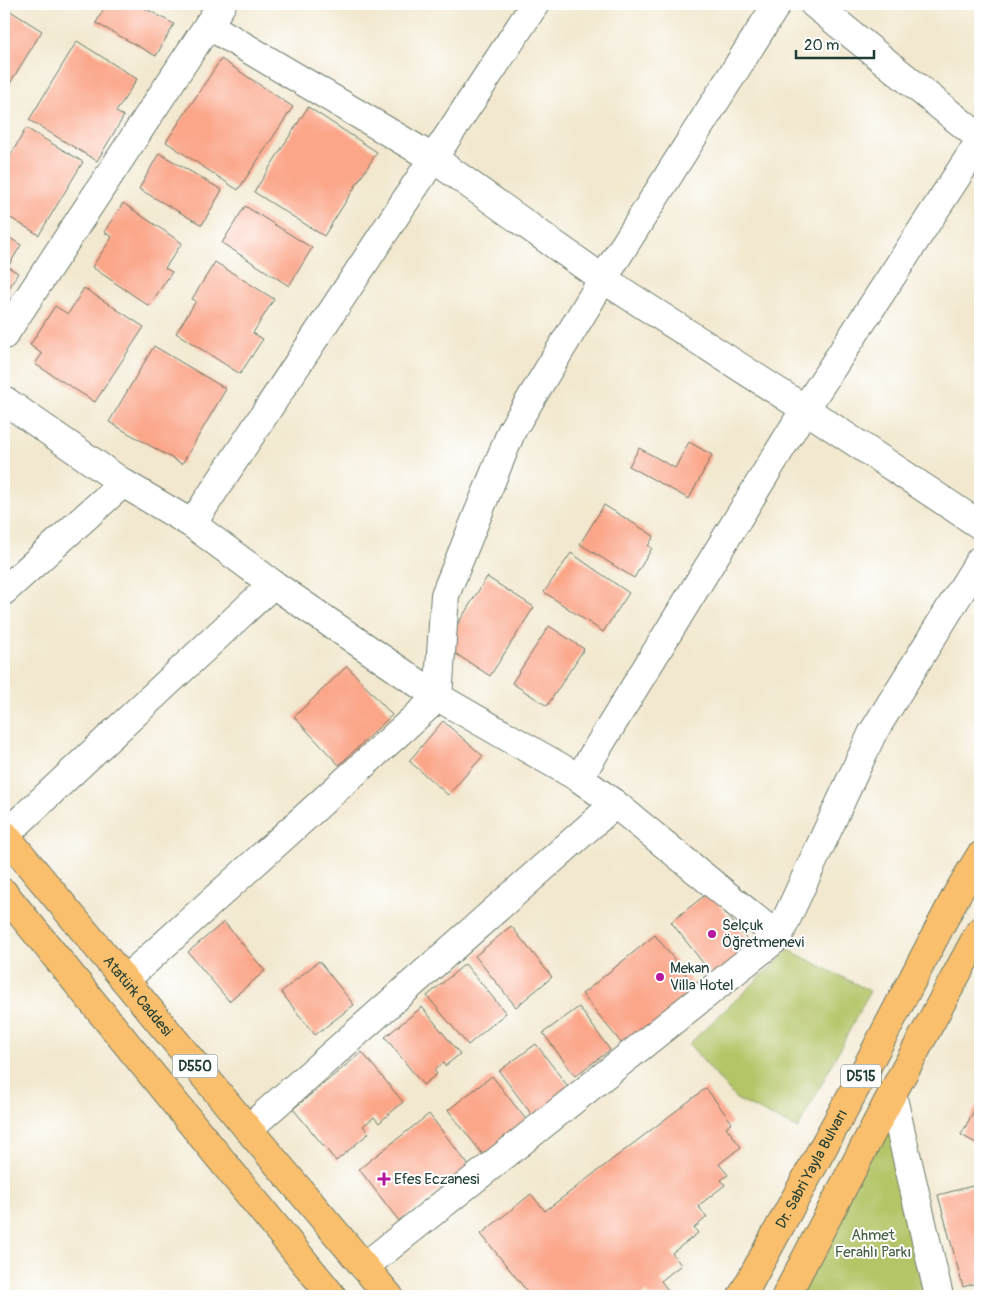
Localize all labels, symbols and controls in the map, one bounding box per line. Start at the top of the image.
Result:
scale bar [796,28,874,60]
text: 20 m [804,36,839,55]
place label: Selçuk Öğretmenevi [722,916,805,952]
marker: Selçuk Öğretmenevi [706,928,718,940]
street label: Atatürk Caddesi [99,952,177,1040]
place label: Mekan Villa Hotel [670,959,734,995]
marker: Mekan Villa Hotel [654,971,666,983]
road number: D550 [172,1054,218,1078]
road number: D515 [841,1064,881,1088]
street label: Dr. Sabri Yayla Bulvarı [771,1106,852,1232]
place label: Efes Eczanesi [394,1170,480,1189]
marker: Efes Eczanesi [378,1173,390,1185]
park label: Ahmet Ferahlı Parkı [835,1226,911,1262]

